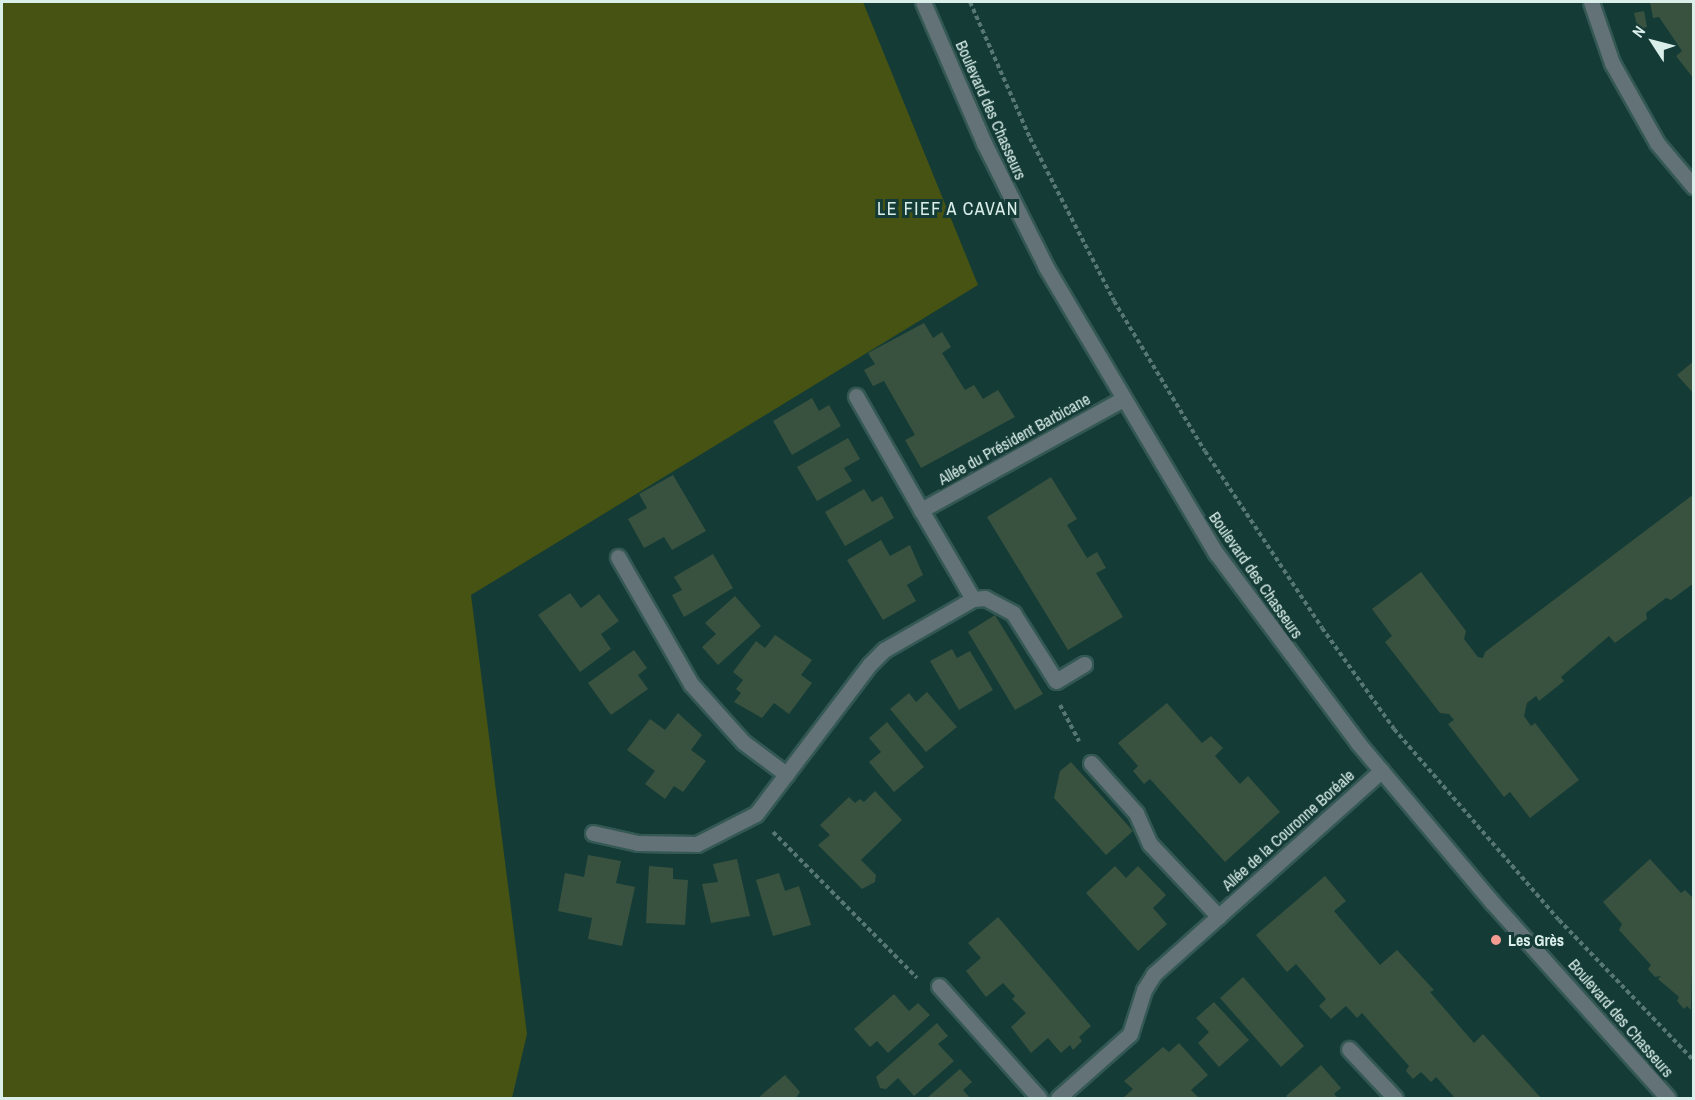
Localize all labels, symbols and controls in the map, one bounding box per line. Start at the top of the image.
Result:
north arrow [1623,12,1683,72]
text: N [1627,21,1650,42]
street label: Boulevard des Chasseurs [952,37,1030,183]
district label: LE FIEF A CAVAN [876,198,1020,220]
street label: Allée du Président Barbicane [935,389,1093,489]
street label: Boulevard des Chasseurs [1205,508,1307,642]
street label: Allée de la Couronne Boréale [1218,766,1358,894]
place label: Les Grès [1508,930,1564,950]
marker: Les Grès [1489,933,1503,947]
street label: Boulevard des Chasseurs [1564,955,1678,1081]

